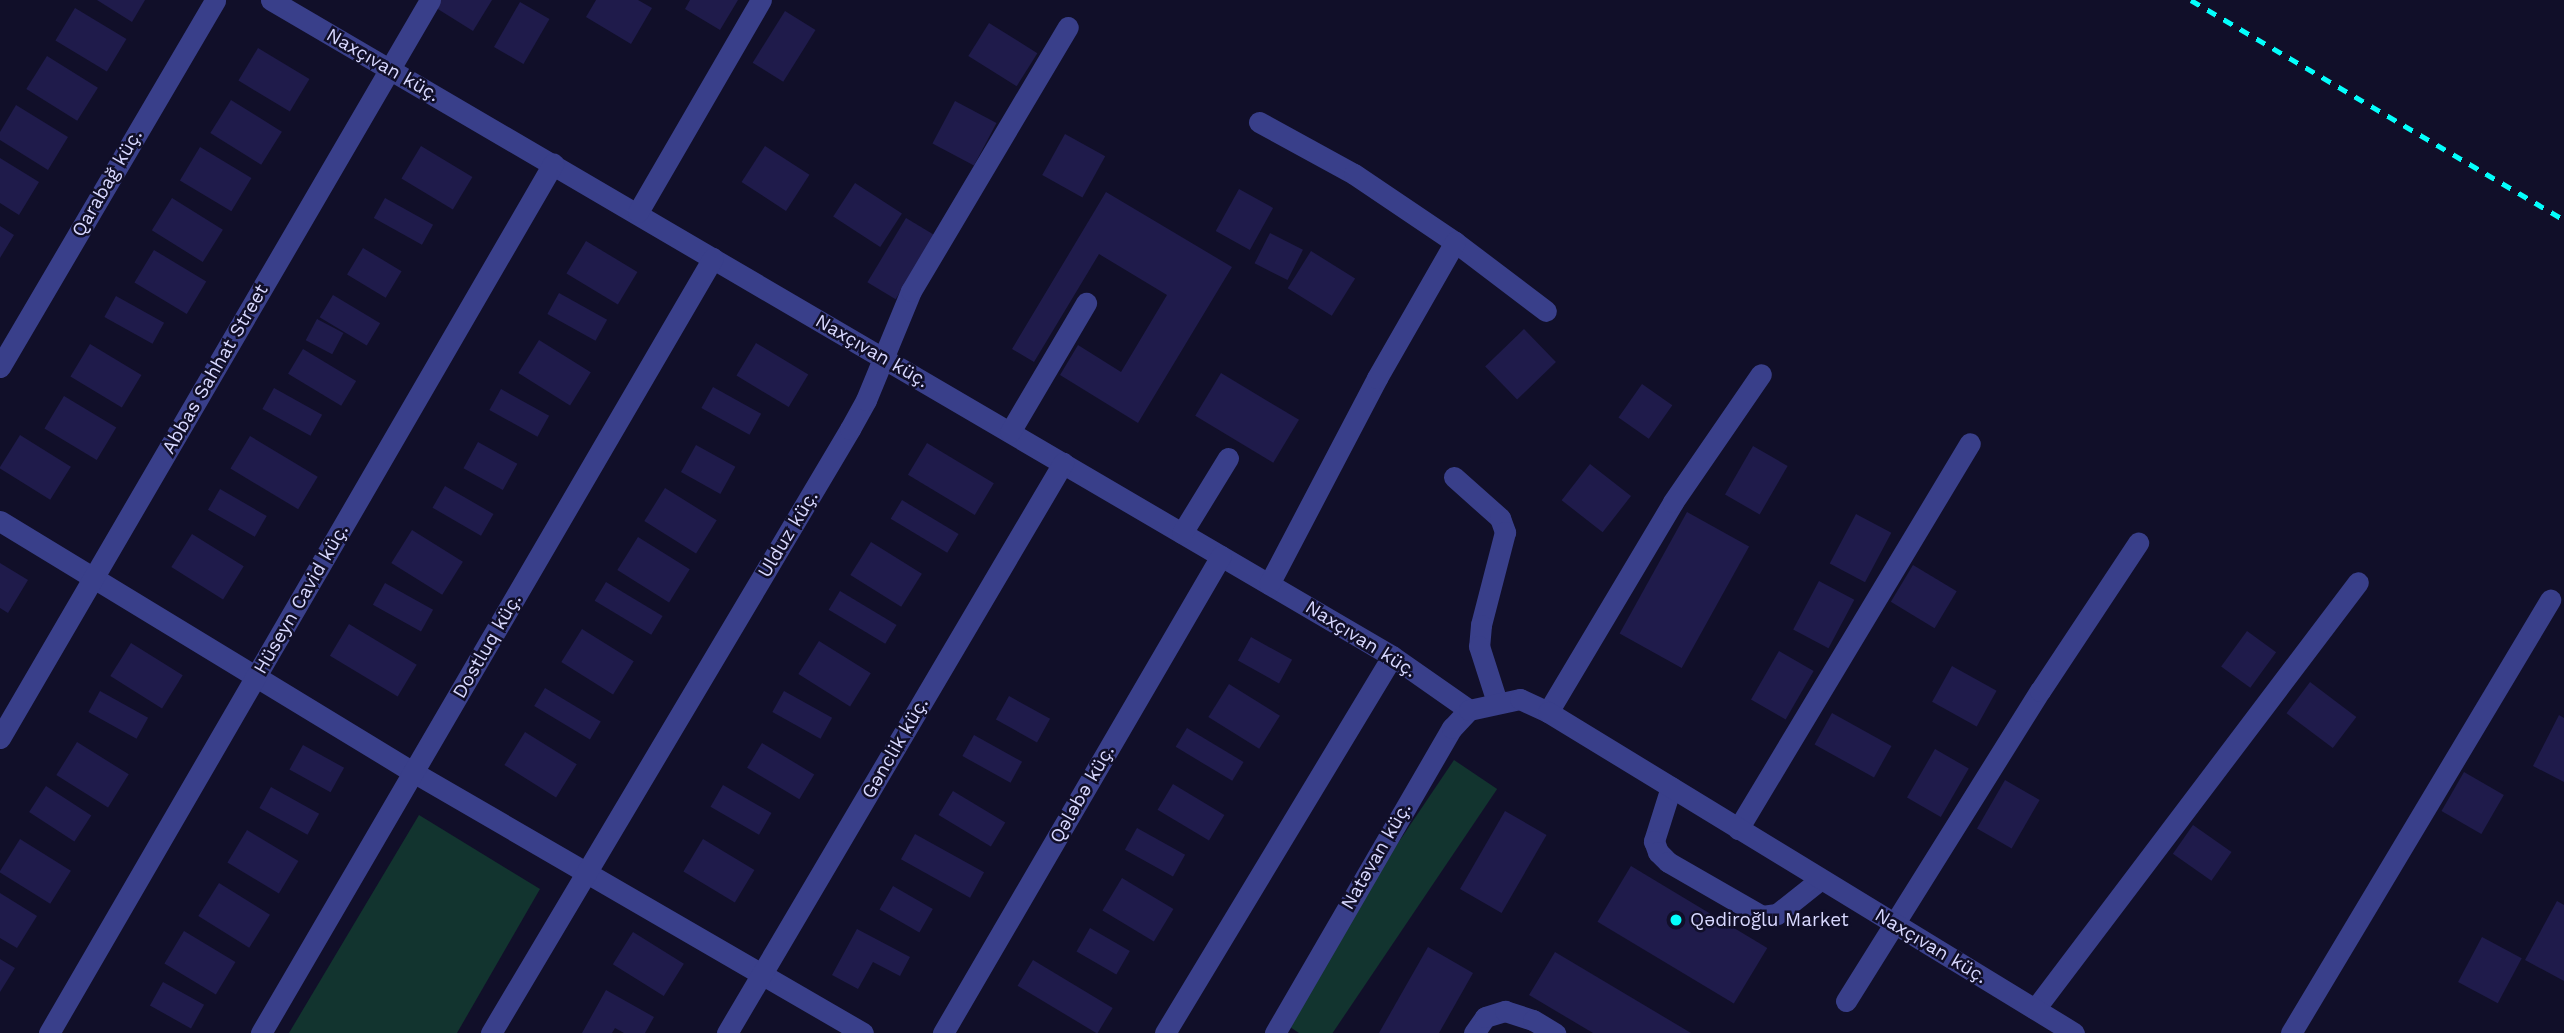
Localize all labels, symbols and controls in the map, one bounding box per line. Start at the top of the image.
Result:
street label: Naxçıvan küç. [322,23,444,107]
street label: Qarabağ küç. [67,125,147,241]
street label: Abbas Sahhat Street [157,280,273,458]
street label: Naxçıvan küç. [811,309,933,393]
street label: Ulduz küç. [753,486,823,582]
street label: Hüseyn Cavid küç. [249,520,353,678]
street label: Dostluq küç. [448,590,526,702]
street label: Naxçıvan küç. [1301,596,1421,682]
street label: Gənclik küç. [857,693,933,803]
street label: Qələbə küç. [1045,741,1119,847]
street label: Natəvan küç. [1336,798,1416,914]
street label: Naxçıvan küç. [1871,904,1991,988]
place label: Qədiroğlu Market [1690,909,1849,931]
marker: Qədiroğlu Market [1668,912,1684,928]

